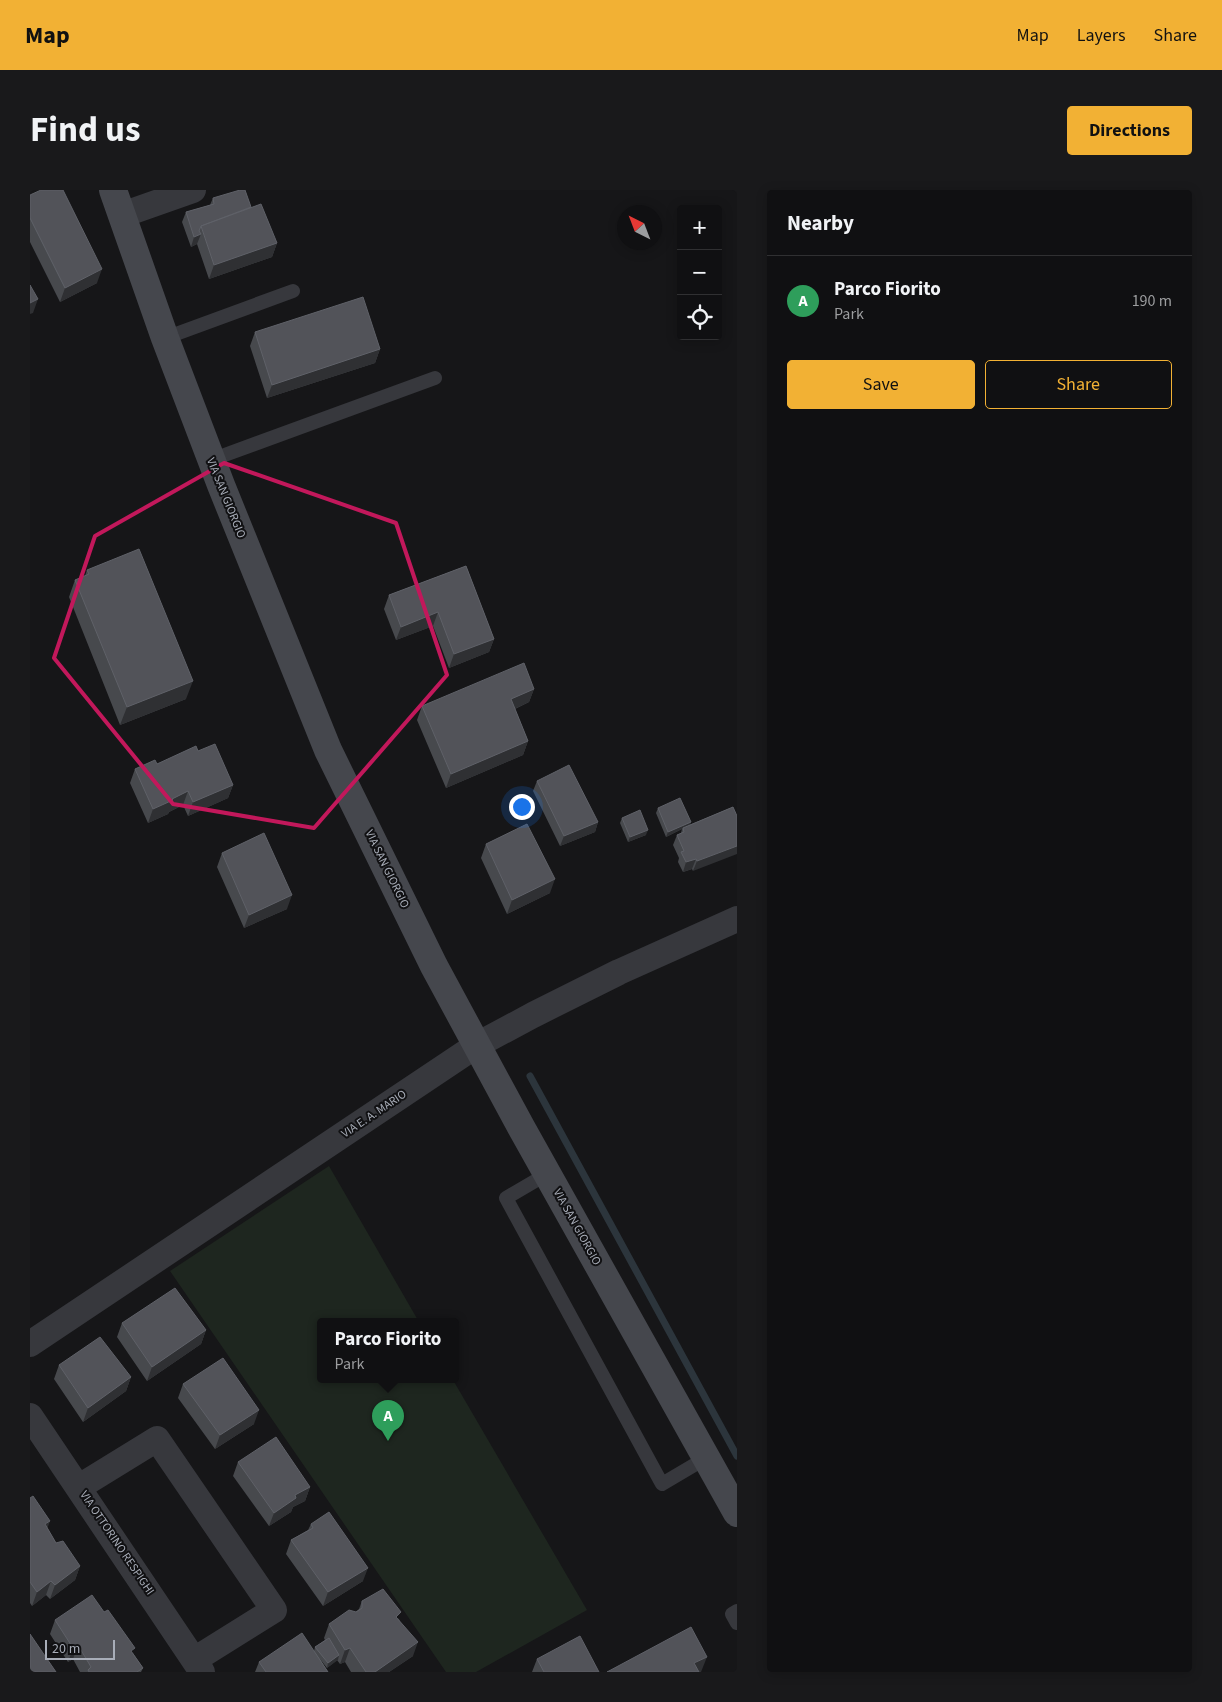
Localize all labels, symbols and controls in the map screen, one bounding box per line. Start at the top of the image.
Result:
text: Map [25,18,70,53]
text: Map [1017,23,1049,48]
text: Layers [1077,23,1126,48]
text: Share [1154,23,1197,48]
text: Find us [30,105,140,155]
button: Directions [1067,106,1192,155]
north arrow [617,205,662,250]
map controls [677,205,722,340]
button: + [677,205,722,250]
text: Nearby [787,208,854,238]
button: − [677,250,722,295]
text: Parco Fiorito [834,276,941,303]
text: A [798,290,808,312]
text: 190 m [1132,290,1172,312]
button: locate [677,295,722,340]
text: Park [834,303,864,325]
button: Save [787,360,975,409]
button: Share [985,360,1172,409]
street label: VIA SAN GIORGIO [202,455,250,541]
your location [509,794,535,820]
street label: VIA SAN GIORGIO [361,827,413,911]
street label: VIA E. A. MARIO [338,1086,410,1142]
street label: VIA SAN GIORGIO [549,1186,605,1268]
popup [317,1318,459,1383]
text: Parco Fiorito [335,1326,441,1353]
text: Park [335,1353,365,1375]
pin: A [372,1400,404,1441]
street label: VIA OTTORINO RESPIGHI [76,1487,158,1599]
scale bar [45,1637,115,1660]
text: 20 m [52,1639,80,1659]

